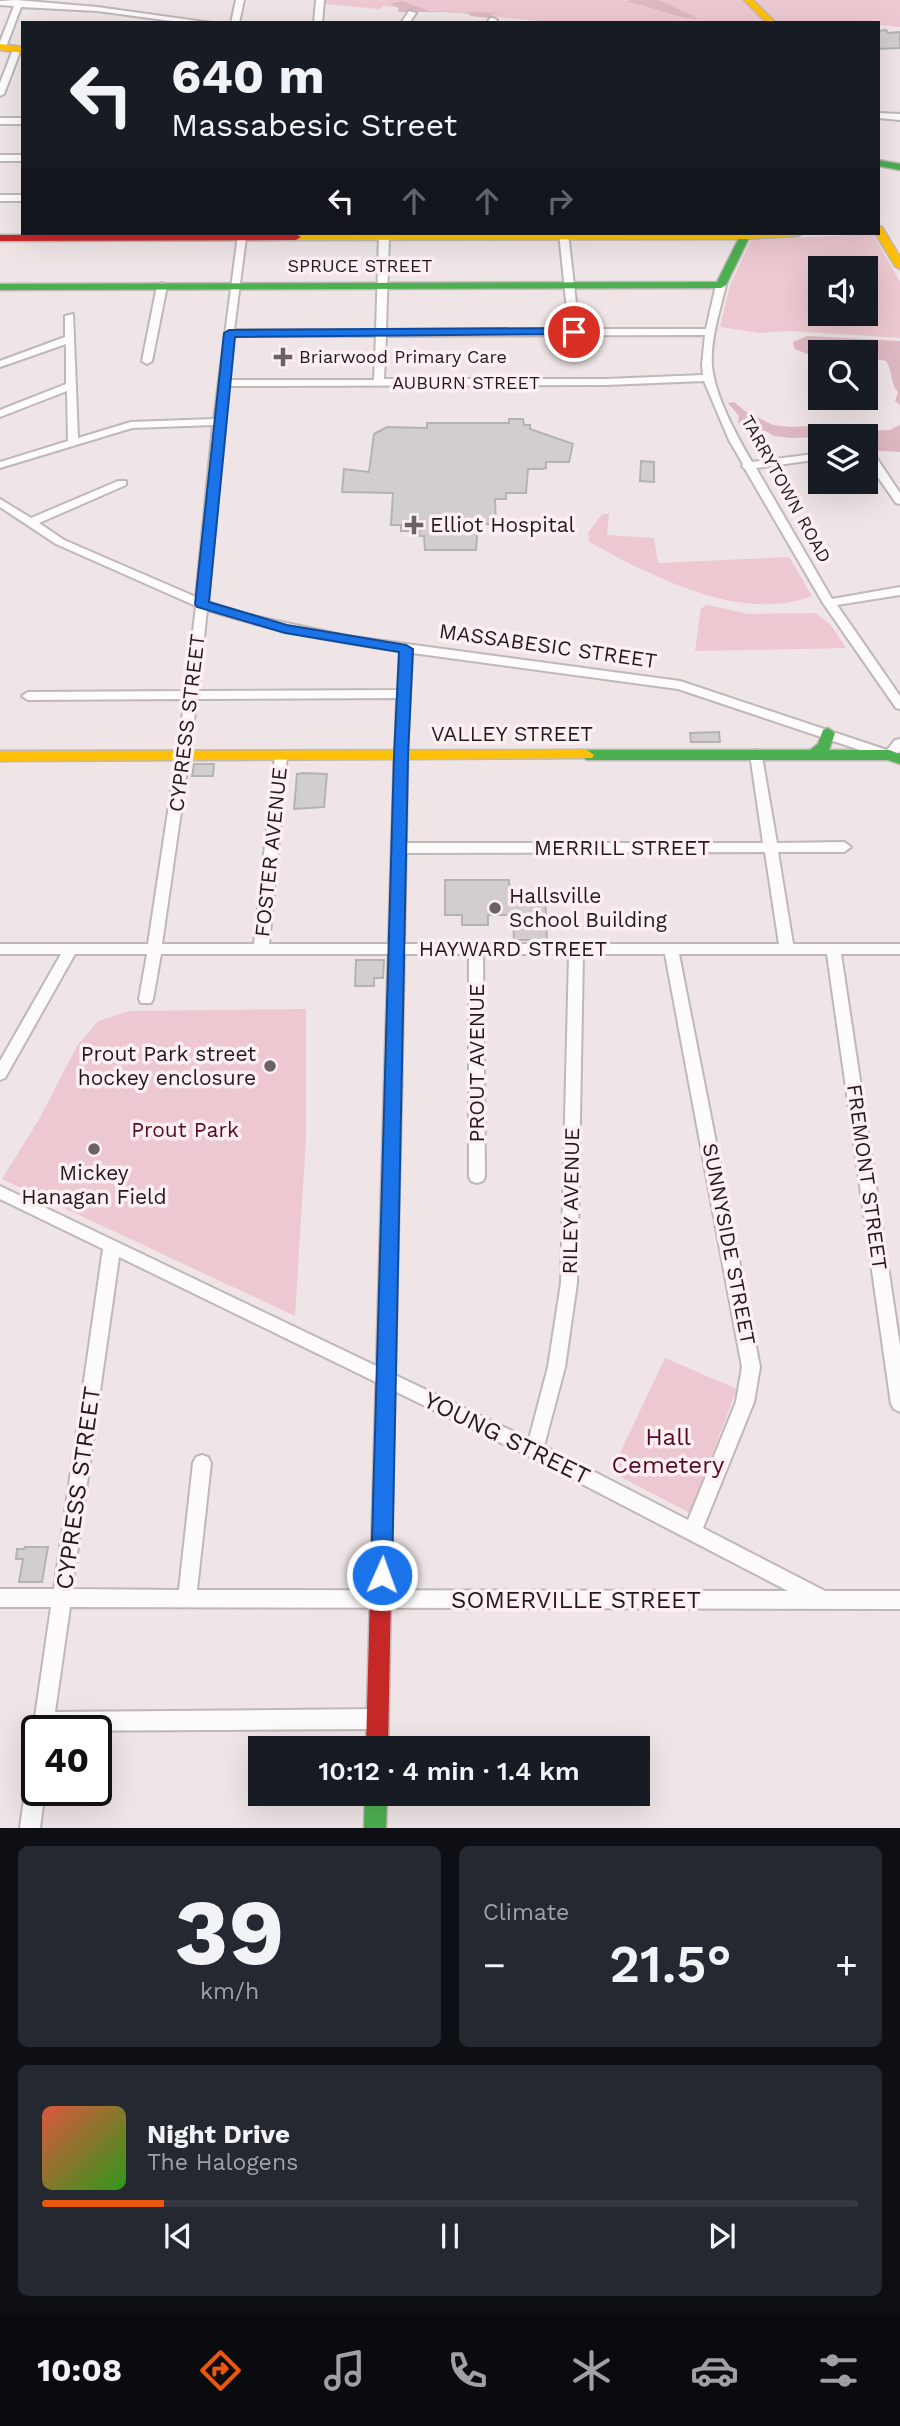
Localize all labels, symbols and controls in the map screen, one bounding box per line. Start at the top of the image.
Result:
text: 640 m [171,47,325,105]
icon: left [56,49,147,140]
text: Massabesic Street [171,106,457,144]
icon: left [322,182,360,220]
icon: ahead [395,182,433,220]
icon: ahead [468,182,506,220]
icon: right [541,182,579,220]
street label: SPRUCE STREET [288,255,433,276]
map controls [808,256,878,494]
button: sound [808,256,878,326]
pin [544,302,604,362]
icon: arrive [555,313,593,351]
button: search [808,340,878,410]
place label: Briarwood Primary Care [299,346,507,367]
marker: Briarwood Primary Care [273,347,293,367]
street label: AUBURN STREET [392,372,540,393]
street label: TARRYTOWN ROAD [737,411,836,566]
button: layers [808,424,878,494]
place label: Elliot Hospital [430,512,576,537]
marker: Elliot Hospital [404,515,424,535]
street label: MASSABESIC STREET [438,618,659,673]
street label: CYPRESS STREET [163,632,210,813]
street label: VALLEY STREET [431,721,593,746]
street label: FOSTER AVENUE [249,766,292,938]
street label: MERRILL STREET [534,835,710,860]
place label: Hallsville School Building [509,883,668,932]
marker: Hallsville School Building [487,900,503,916]
street label: HAYWARD STREET [419,936,607,961]
street label: PROUT AVENUE [464,984,489,1142]
place label: Prout Park street hockey enclosure [78,1041,256,1090]
marker: Prout Park street hockey enclosure [262,1058,278,1074]
street label: FREMONT STREET [842,1082,893,1272]
park label: Prout Park [131,1117,239,1142]
street label: RILEY AVENUE [557,1127,584,1275]
marker: Mickey Hanagan Field [86,1141,102,1157]
street label: SUNNYSIDE STREET [698,1141,761,1347]
place label: Mickey Hanagan Field [21,1160,167,1209]
street label: CYPRESS STREET [50,1385,106,1591]
street label: YOUNG STREET [419,1386,595,1490]
park label: Hall Cemetery [612,1423,725,1479]
position arrow [345,1538,419,1612]
street label: SOMERVILLE STREET [451,1586,701,1614]
speed limit sign: 40 [21,1715,112,1806]
text: 10:12 · 4 min · 1.4 km [318,1756,580,1786]
text: 39 [174,1879,285,1986]
text: Climate [483,1899,569,1926]
text: 21.5° [609,1934,732,1995]
text: − [483,1943,506,1987]
text: + [835,1943,858,1987]
text: km/h [200,1978,259,2005]
text: Night Drive [147,2119,290,2149]
text: The Halogens [147,2149,298,2176]
icon: previous [159,2217,197,2255]
icon: pause [431,2217,469,2255]
icon: next [703,2217,741,2255]
icon: directions [196,2346,245,2395]
icon: music [320,2346,369,2395]
icon: phone [443,2346,492,2395]
icon: climate [567,2346,616,2395]
icon: car [690,2346,739,2395]
icon: filters [814,2346,863,2395]
text: 10:08 [37,2351,122,2389]

